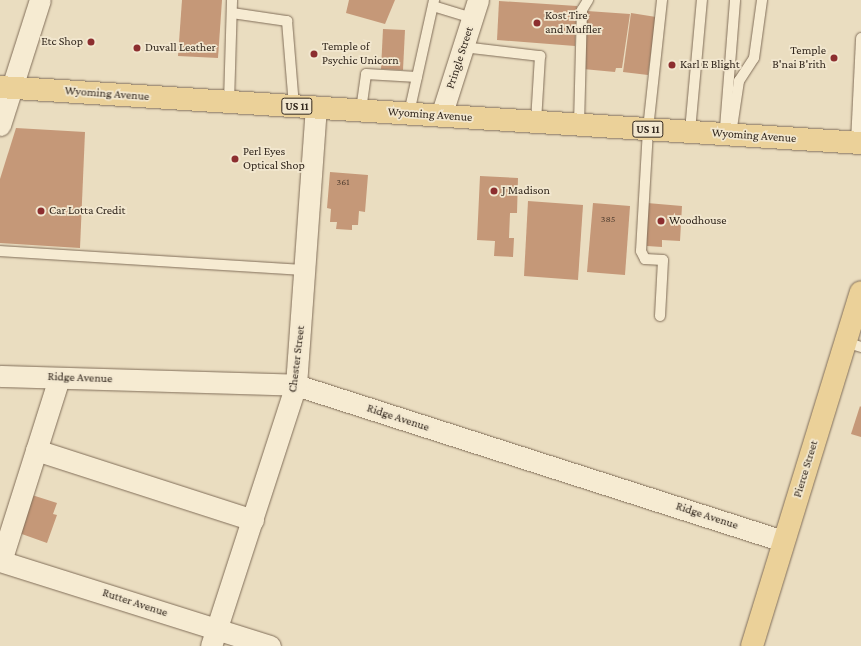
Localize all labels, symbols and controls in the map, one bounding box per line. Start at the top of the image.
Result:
place label: Kost Tire and Muffler [545,9,601,37]
marker: Kost Tire and Muffler [532,18,542,28]
street label: Pringle Street [443,25,477,91]
place label: Etc Shop [41,35,83,49]
marker: Etc Shop [86,37,96,47]
place label: Temple of Psychic Unicorn [322,40,399,68]
place label: Duvall Leather [145,41,216,55]
marker: Duvall Leather [132,43,142,53]
place label: Temple B'nai B'rith [772,44,826,72]
marker: Temple of Psychic Unicorn [309,49,319,59]
marker: Temple B'nai B'rith [829,53,839,63]
place label: Karl E Blight [680,58,740,72]
marker: Karl E Blight [667,60,677,70]
street label: Wyoming Avenue [64,84,150,104]
road number: US 11 [281,97,313,115]
street label: Wyoming Avenue [387,105,473,125]
road number: US 11 [632,120,664,138]
street label: Wyoming Avenue [711,126,797,146]
place label: Perl Eyes Optical Shop [243,145,305,173]
marker: Perl Eyes Optical Shop [230,154,240,164]
house number: 361 [336,176,350,188]
place label: J Madison [502,184,550,198]
marker: J Madison [489,186,499,196]
place label: Car Lotta Credit [49,204,126,218]
marker: Car Lotta Credit [36,206,46,216]
house number: 385 [601,213,615,225]
place label: Woodhouse [669,214,726,228]
marker: Woodhouse [656,216,666,226]
street label: Chester Street [286,325,308,393]
street label: Ridge Avenue [47,370,113,386]
street label: Ridge Avenue [365,401,431,435]
street label: Pierce Street [790,439,822,499]
street label: Ridge Avenue [674,499,740,533]
street label: Rutter Avenue [101,586,169,620]

